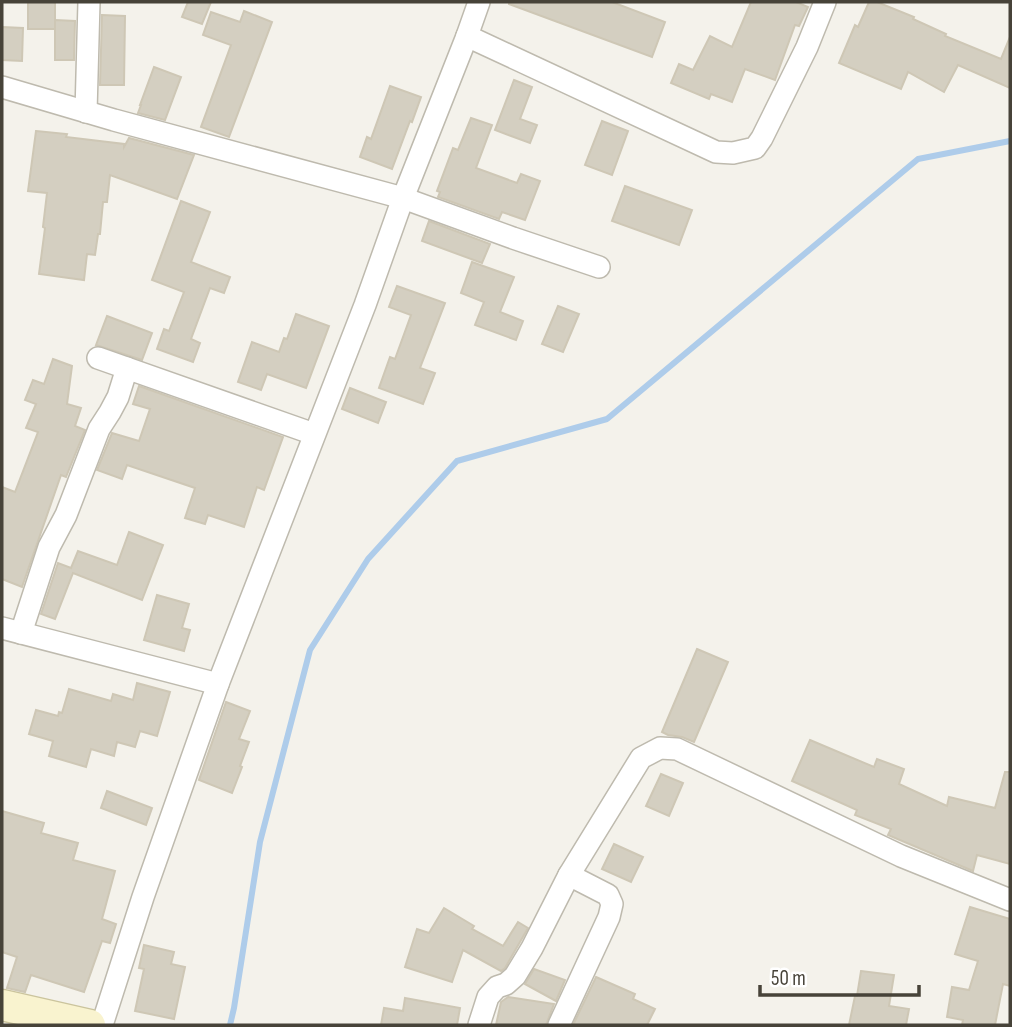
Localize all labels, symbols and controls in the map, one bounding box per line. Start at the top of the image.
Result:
scale bar [760,954,919,998]
text: 50 m [771,966,806,991]

